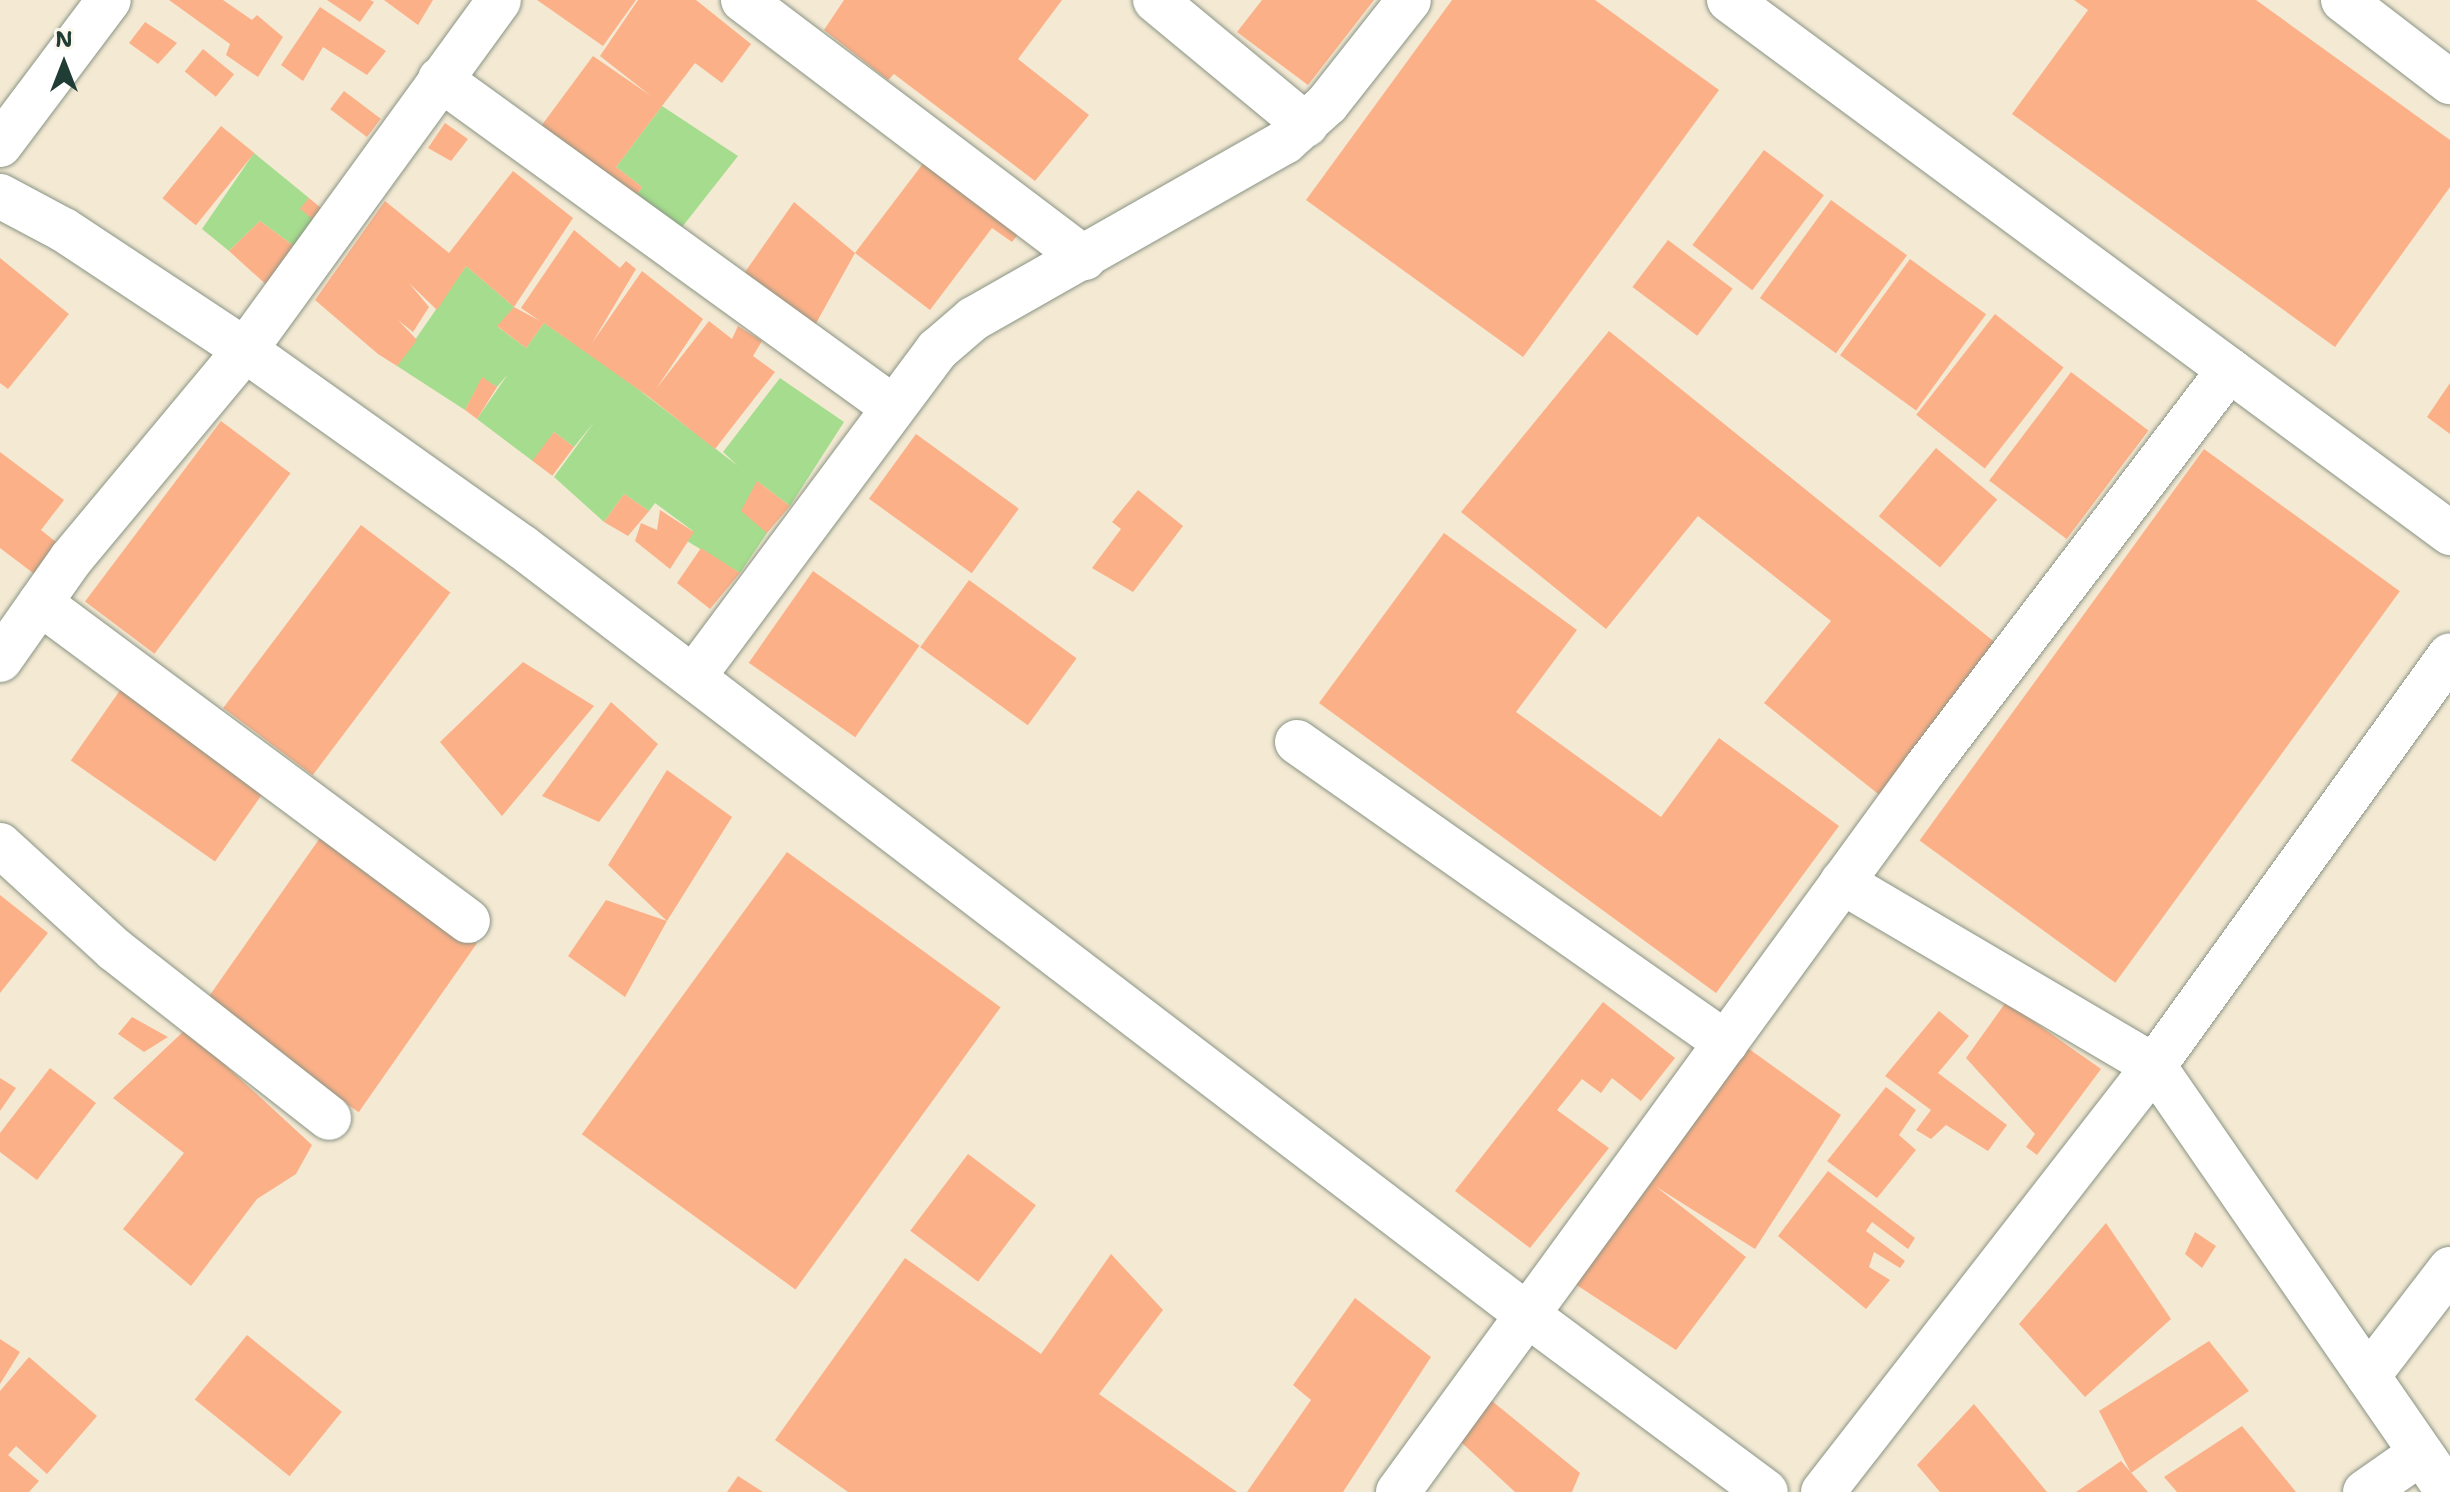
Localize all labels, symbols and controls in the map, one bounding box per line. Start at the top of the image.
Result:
north arrow [24,24,104,104]
text: N [55,25,73,54]

